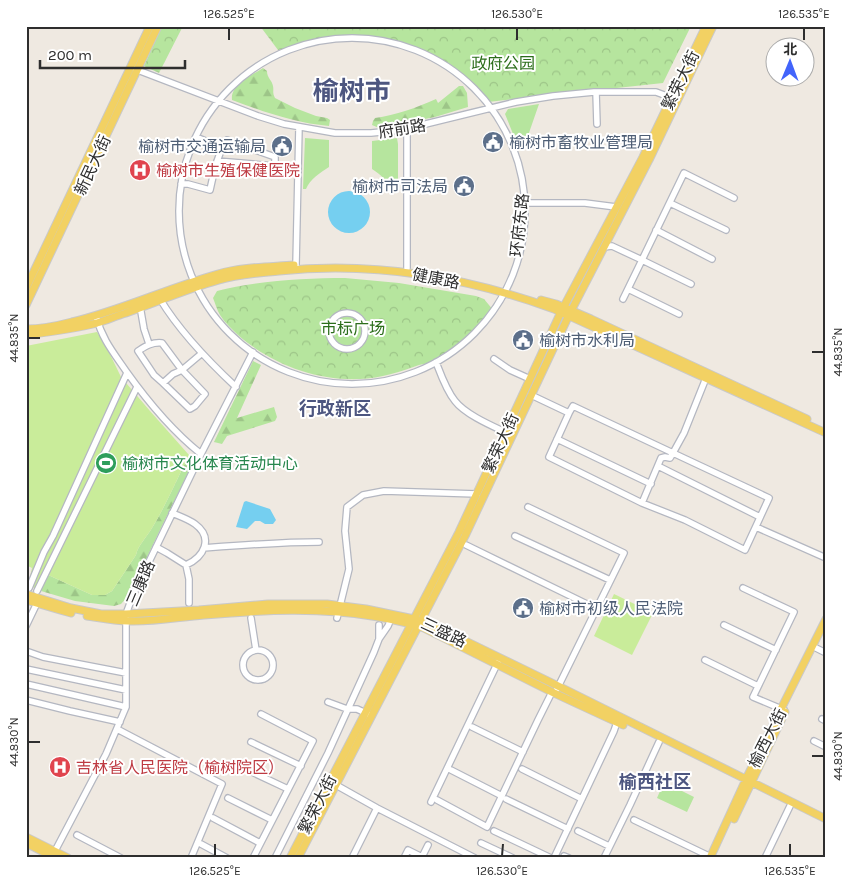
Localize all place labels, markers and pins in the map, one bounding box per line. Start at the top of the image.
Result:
public building icon: 榆树市畜牧业管理局 [481,130,505,154]
place label: 榆树市畜牧业管理局 [509,133,653,152]
public building icon: 榆树市交通运输局 [270,134,294,158]
place label: 榆树市交通运输局 [138,137,266,156]
hospital icon: 榆树市生殖保健医院 [128,158,152,182]
place label: 榆树市生殖保健医院 [156,161,300,180]
public building icon: 榆树市司法局 [452,174,476,198]
place label: 榆树市司法局 [352,177,448,196]
public building icon: 榆树市水利局 [511,328,535,352]
place label: 榆树市水利局 [539,331,635,350]
sports icon: 榆树市文化体育活动中心 [94,451,118,475]
place label: 榆树市文化体育活动中心 [122,454,298,473]
public building icon: 榆树市初级人民法院 [511,596,535,620]
place label: 榆树市初级人民法院 [539,599,683,618]
hospital icon: 吉林省人民医院（榆树院区） [48,755,72,779]
place label: 吉林省人民医院（榆树院区） [76,758,284,777]

